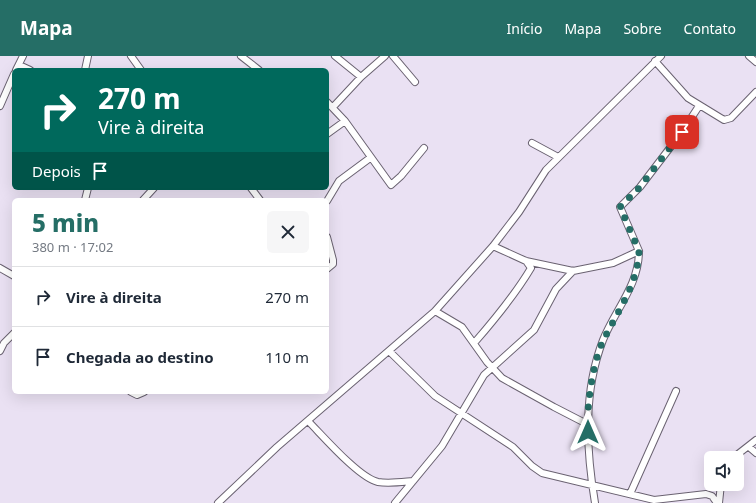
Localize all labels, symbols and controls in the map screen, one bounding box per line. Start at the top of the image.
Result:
text: Mapa [20,15,73,41]
text: Início [507,19,542,38]
text: Mapa [564,19,601,38]
text: Sobre [623,19,662,38]
text: Contato [684,19,736,38]
text: 270 m [98,79,181,117]
icon: right [32,84,84,136]
text: Vire à direita [98,115,204,139]
pin [665,115,699,149]
icon: arrive [671,121,693,143]
icon: arrive [89,160,111,182]
text: Depois [32,161,81,181]
text: 5 min [32,206,99,239]
button: close [267,211,309,253]
text: 380 m · 17:02 [32,238,113,256]
icon: right [32,286,54,308]
text: Vire à direita [66,287,162,307]
text: 270 m [265,287,309,307]
icon: arrive [32,346,54,368]
text: Chegada ao destino [66,347,214,367]
text: 110 m [265,347,309,367]
position arrow [567,411,609,453]
map controls [704,451,744,491]
button: sound [704,451,744,491]

